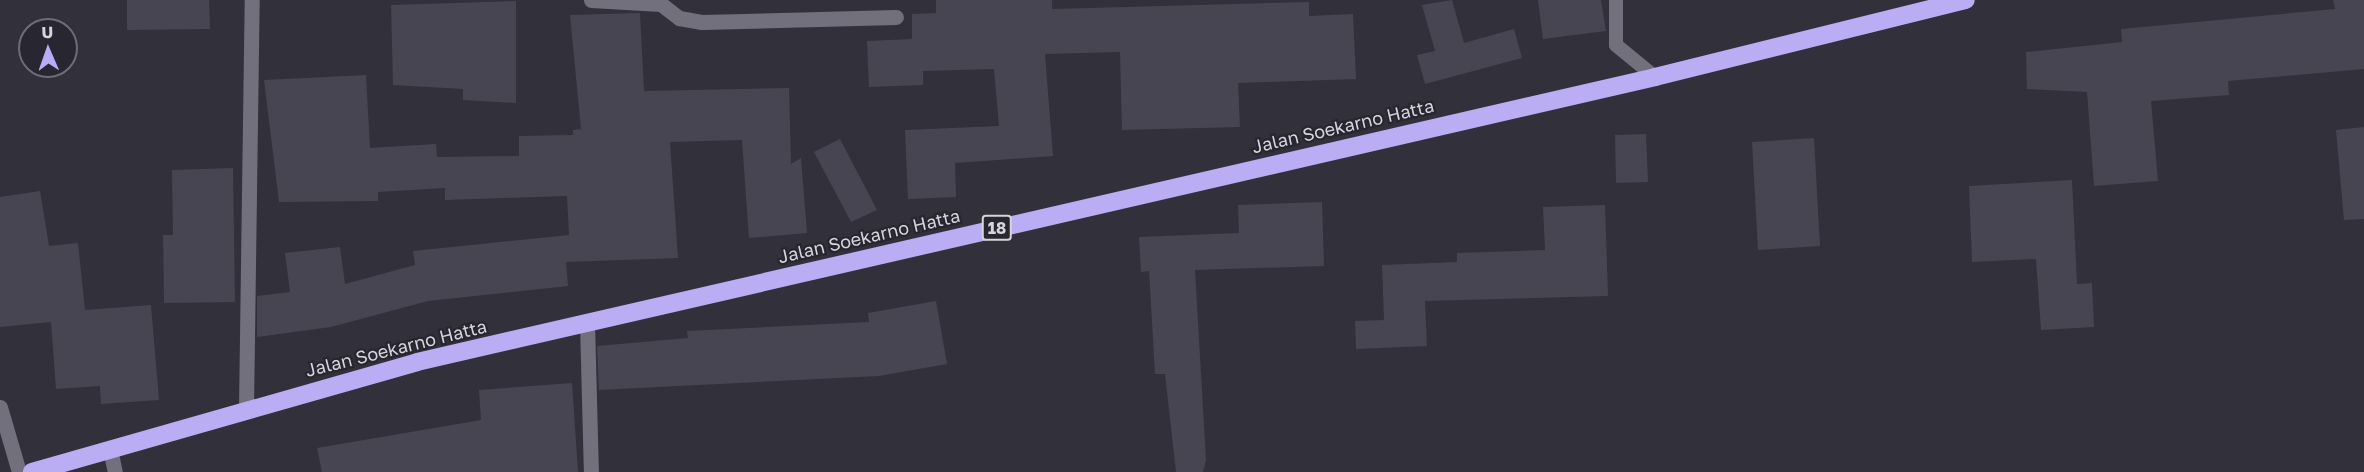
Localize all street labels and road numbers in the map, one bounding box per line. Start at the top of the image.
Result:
street label: Jalan Soekarno Hatta [1250,95,1436,157]
street label: Jalan Soekarno Hatta [776,205,962,267]
road number: 18 [980,215,1014,241]
street label: Jalan Soekarno Hatta [303,315,489,381]

